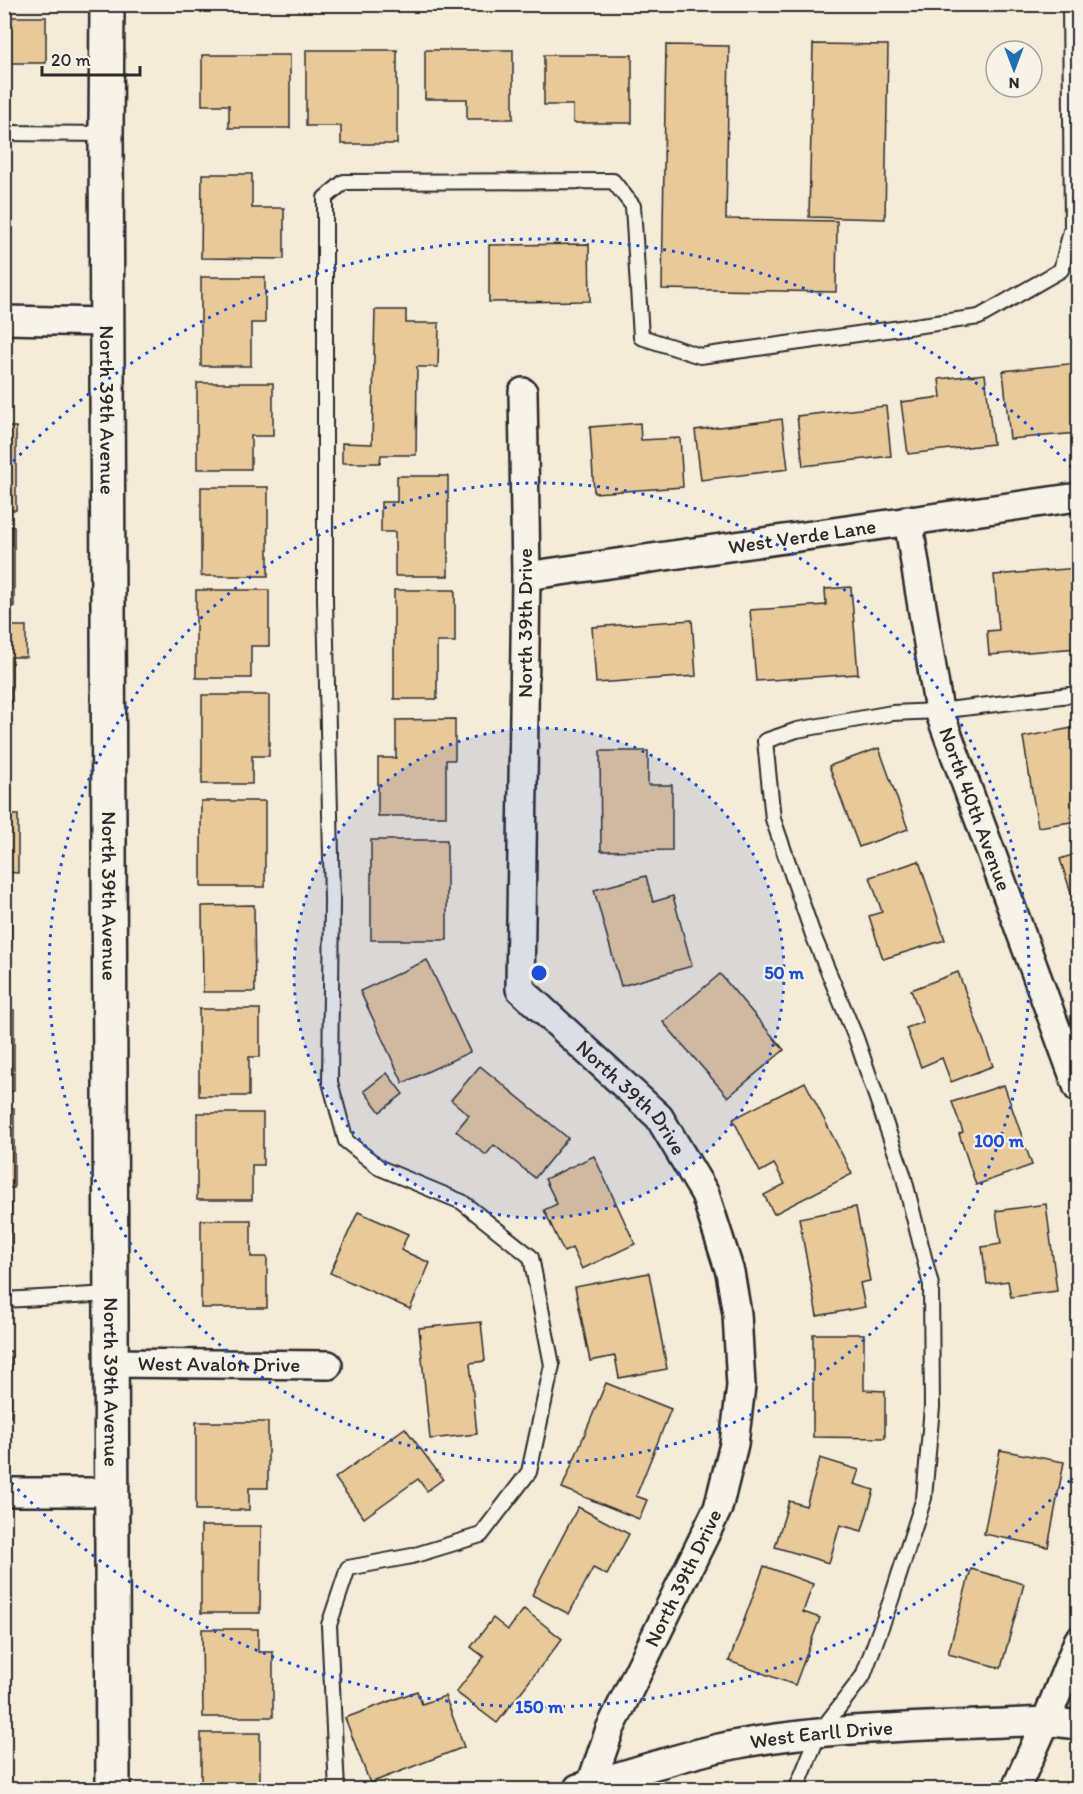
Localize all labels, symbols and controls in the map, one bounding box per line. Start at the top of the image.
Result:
scale bar [42,39,140,77]
north arrow [984,39,1044,99]
text: 20 m [51,49,91,71]
text: N [1009,74,1019,93]
street label: North 39th Avenue [95,325,121,495]
street label: West Verde Lane [727,513,878,559]
street label: North 39th Drive [512,548,537,698]
street label: North 40th Avenue [934,724,1017,894]
street label: North 39th Avenue [97,811,123,981]
text: 50 m [764,962,805,984]
centre of rings [529,963,549,983]
street label: North 39th Drive [571,1034,692,1159]
text: 100 m [974,1130,1025,1152]
street label: North 39th Avenue [99,1297,125,1467]
street label: West Avalon Drive [138,1350,300,1377]
street label: North 39th Drive [638,1505,727,1651]
text: 150 m [515,1696,564,1718]
street label: West Earll Drive [748,1715,893,1754]

